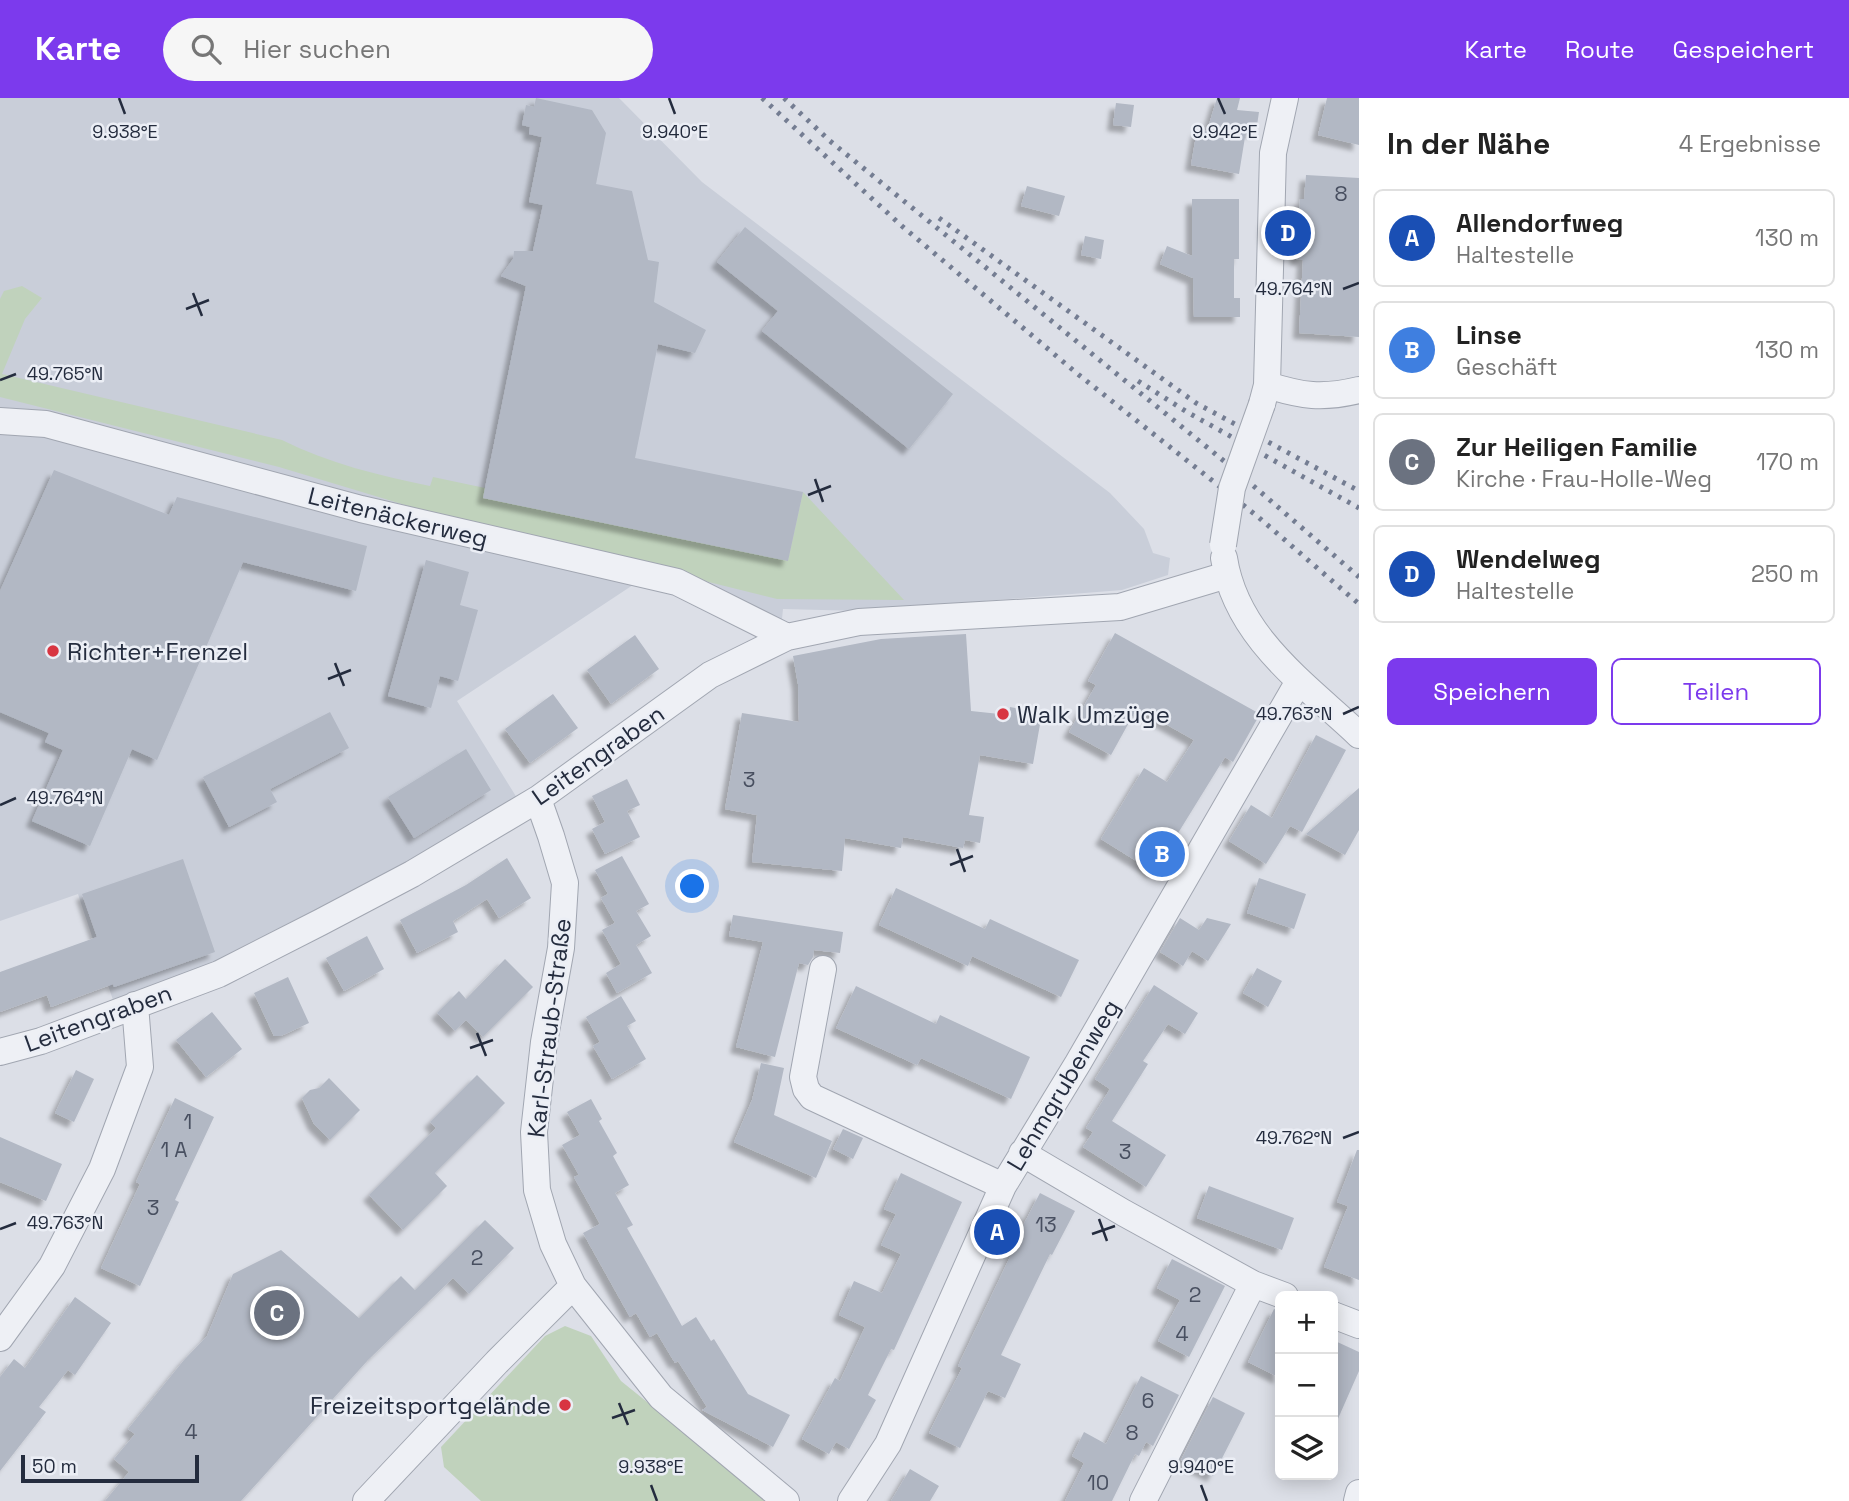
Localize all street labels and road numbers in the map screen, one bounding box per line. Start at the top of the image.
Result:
street label: Leitenäckerweg [305,480,491,554]
street label: Leitengraben [526,698,670,812]
street label: Karl-Straub-Straße [520,917,578,1139]
street label: Leitengraben [20,977,176,1059]
street label: Lehmgrubenweg [1000,994,1126,1176]

